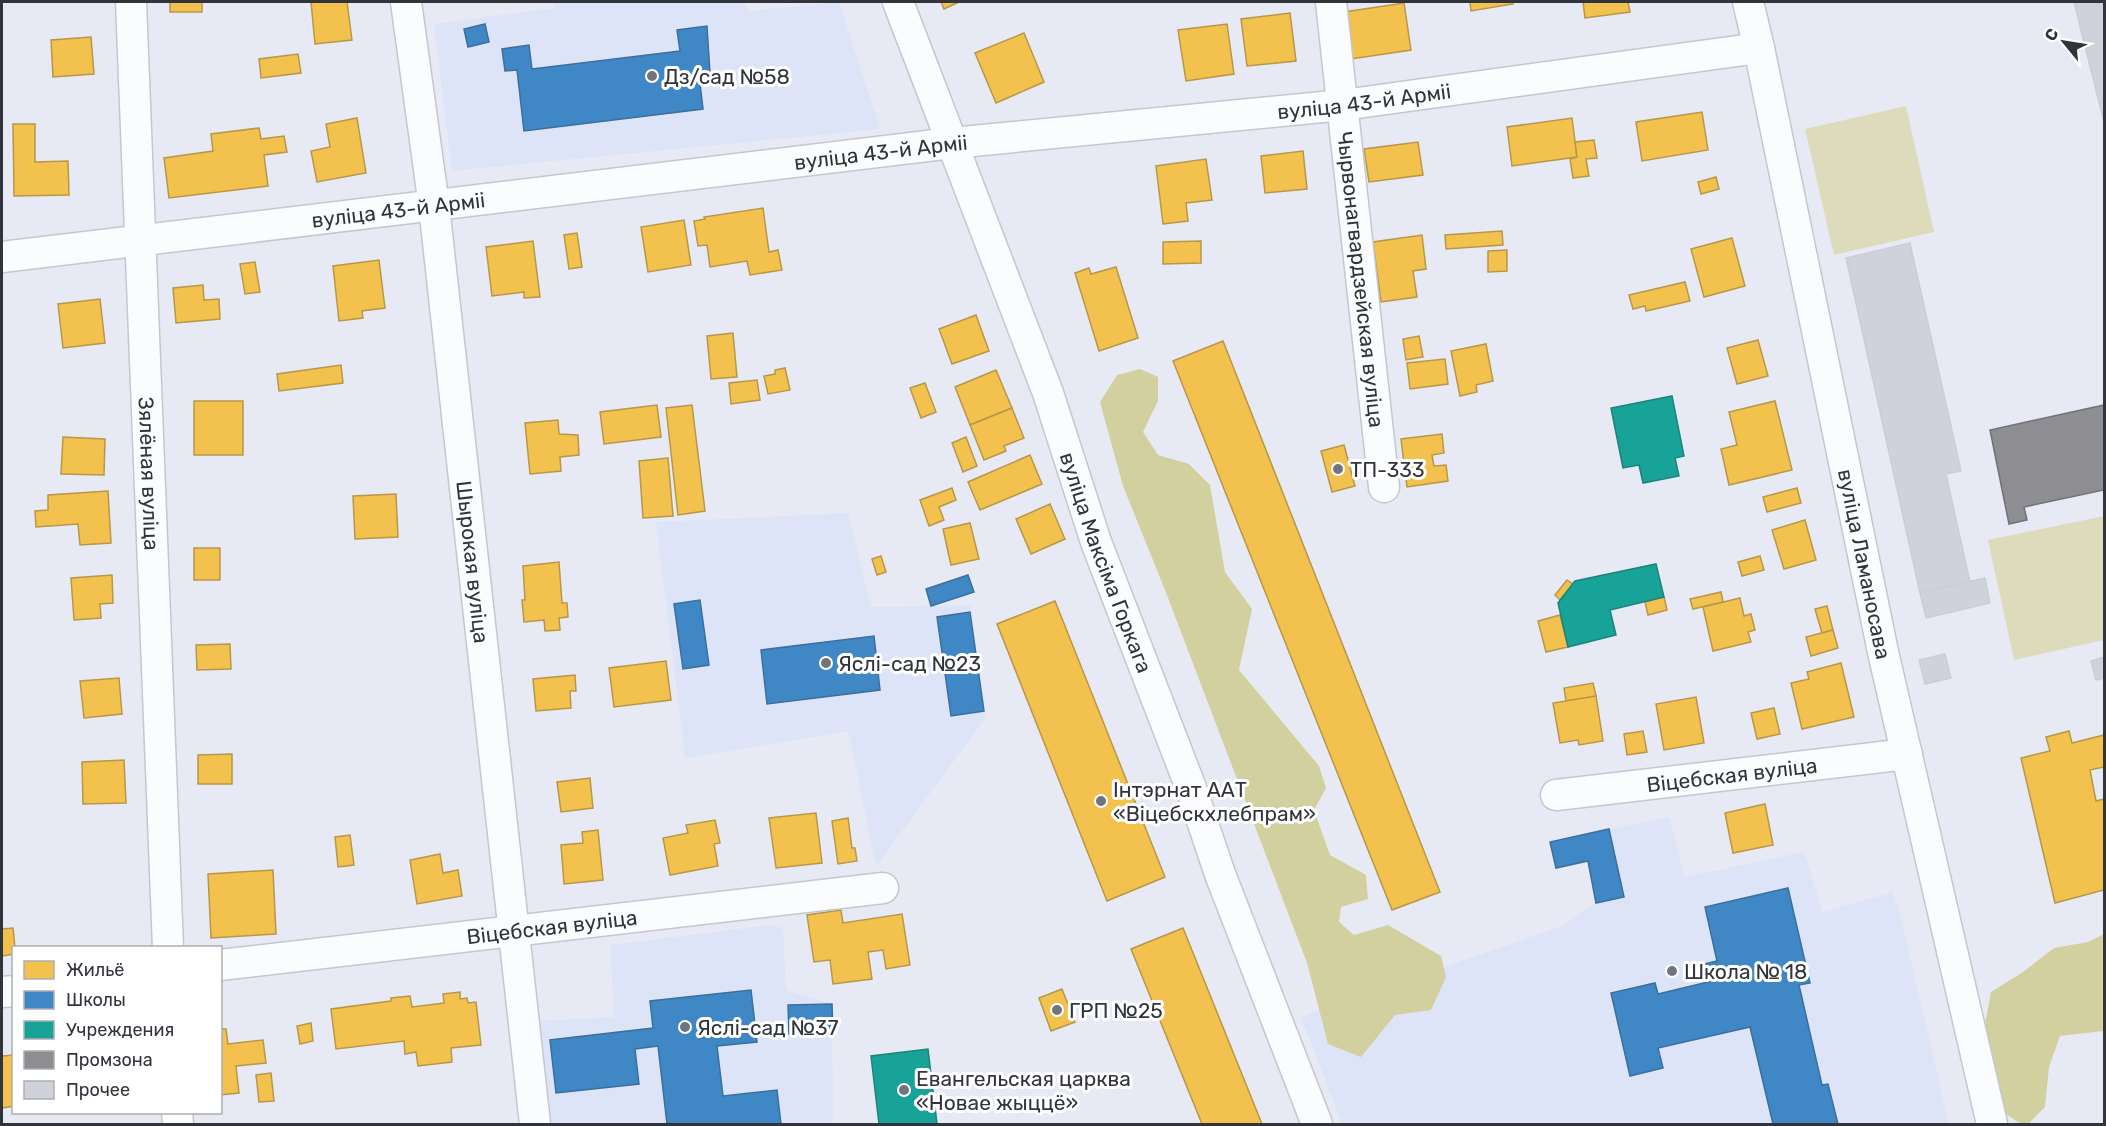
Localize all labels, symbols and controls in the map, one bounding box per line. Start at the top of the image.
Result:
north arrow [2034,12,2094,72]
text: С [2040,25,2062,44]
place label: Дз/сад №58 [664,64,790,89]
marker: Дз/сад №58 [645,69,659,83]
street label: вуліца 43-й Арміі [1276,78,1452,124]
street label: вуліца 43-й Арміі [793,129,969,174]
street label: Чырвонагвардзейская вуліца [1333,130,1390,429]
street label: вуліца 43-й Арміі [310,187,486,232]
street label: Зялёная вуліца [134,396,165,551]
street label: вуліца Максіма Горкага [1055,449,1158,676]
place label: ТП-333 [1350,457,1425,482]
marker: ТП-333 [1331,462,1345,476]
street label: вуліца Ламаносава [1833,467,1897,661]
street label: Шырокая вуліца [452,479,495,645]
place label: Яслі-сад №23 [838,651,981,676]
marker: Яслі-сад №23 [819,656,833,670]
street label: Віцебская вуліца [1645,752,1818,797]
place label: Інтэрнат ААТ «Віцебскхлебпрам» [1113,777,1316,826]
marker: Інтэрнат ААТ «Віцебскхлебпрам» [1094,794,1108,808]
street label: Віцебская вуліца [465,904,638,949]
legend [12,946,222,1114]
text: Жильё [66,959,124,981]
place label: Школа № 18 [1684,959,1807,984]
marker: Школа № 18 [1665,964,1679,978]
text: Школы [66,989,126,1011]
place label: ГРП №25 [1069,998,1163,1023]
marker: ГРП №25 [1050,1003,1064,1017]
place label: Яслі-сад №37 [697,1015,839,1040]
text: Учреждения [66,1019,174,1041]
marker: Яслі-сад №37 [678,1020,692,1034]
text: Промзона [66,1049,153,1071]
place label: Евангельская царква «Новае жыццё» [916,1066,1131,1115]
text: Прочее [66,1079,130,1101]
marker: Евангельская царква «Новае жыццё» [897,1083,911,1097]

